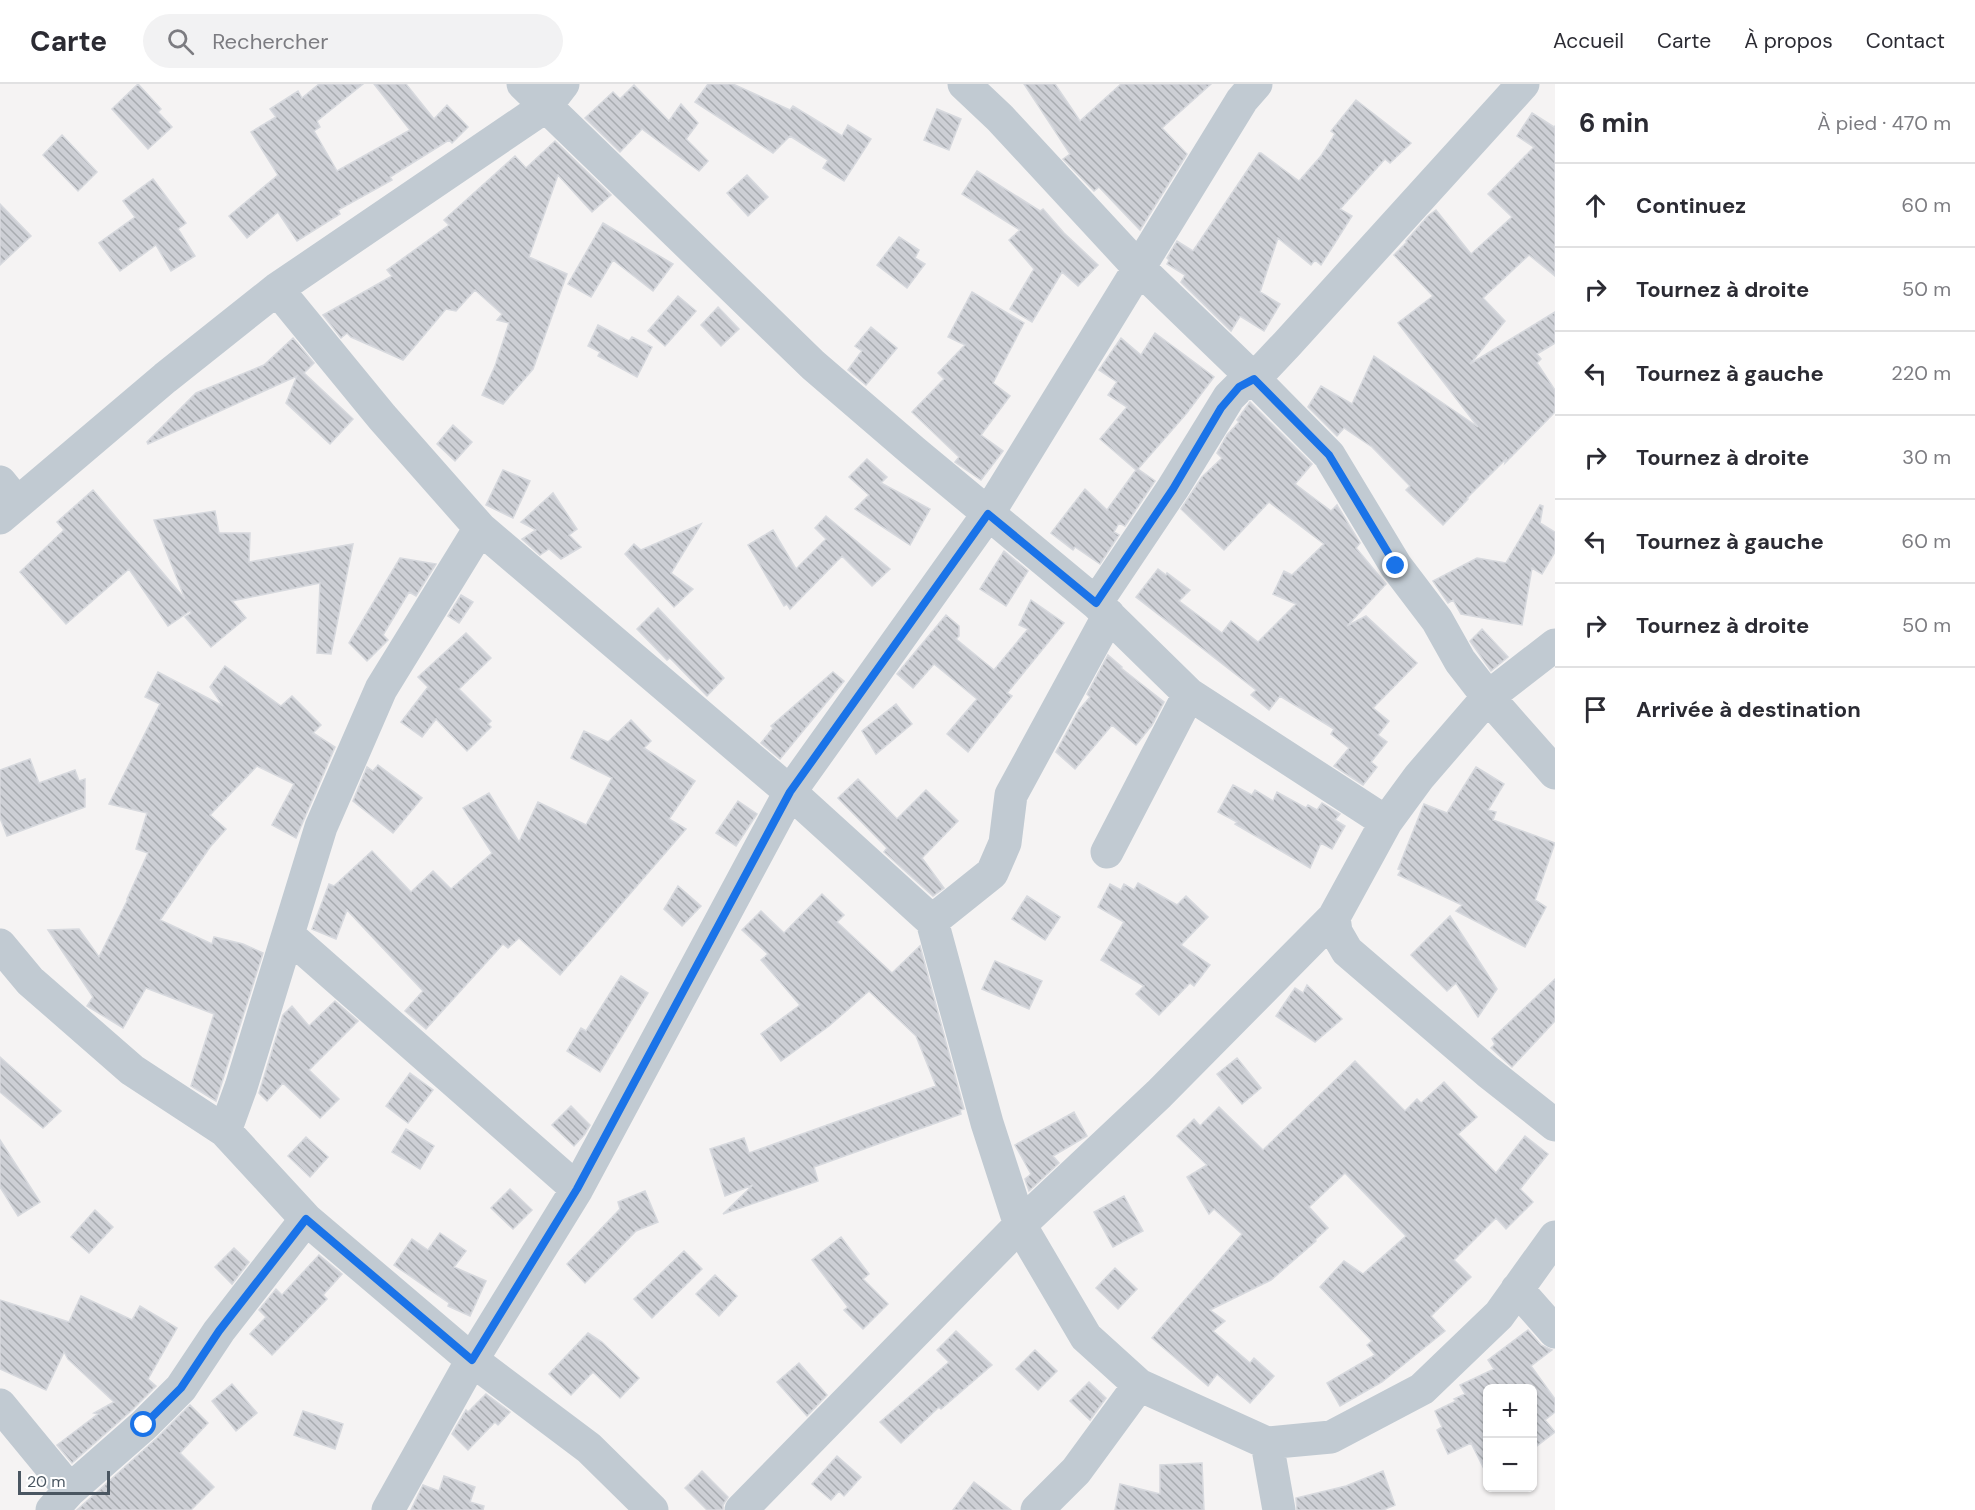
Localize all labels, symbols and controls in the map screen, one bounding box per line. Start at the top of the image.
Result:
search box [143,14,563,68]
text: Carte [30,23,107,60]
icon: search [164,25,197,58]
text: Rechercher [212,27,328,56]
text: Accueil [1553,27,1624,55]
text: Carte [1657,27,1711,55]
text: À propos [1744,27,1833,55]
text: Contact [1866,27,1945,55]
text: 6 min [1579,106,1649,140]
text: À pied · 470 m [1817,110,1951,136]
icon: ahead [1579,189,1612,222]
text: Continuez [1636,191,1746,220]
text: 60 m [1902,192,1951,218]
icon: right [1579,273,1612,306]
text: Tournez à droite [1636,275,1809,304]
text: 50 m [1902,276,1951,302]
icon: left [1579,357,1612,390]
text: Tournez à gauche [1636,359,1824,388]
text: 220 m [1891,360,1951,386]
icon: right [1579,441,1612,474]
text: Tournez à droite [1636,443,1809,472]
text: 30 m [1902,444,1951,470]
icon: left [1579,525,1612,558]
text: Tournez à gauche [1636,527,1824,556]
text: 60 m [1902,528,1951,554]
route end [1382,552,1408,578]
icon: right [1579,609,1612,642]
text: Tournez à droite [1636,611,1809,640]
text: 50 m [1902,612,1951,638]
icon: arrive [1579,693,1612,726]
text: Arrivée à destination [1636,695,1861,724]
map controls [1483,1384,1537,1492]
button: + [1483,1384,1537,1438]
route start [130,1411,156,1437]
button: − [1483,1438,1537,1492]
scale bar [18,1468,110,1496]
text: 20 m [27,1471,66,1492]

